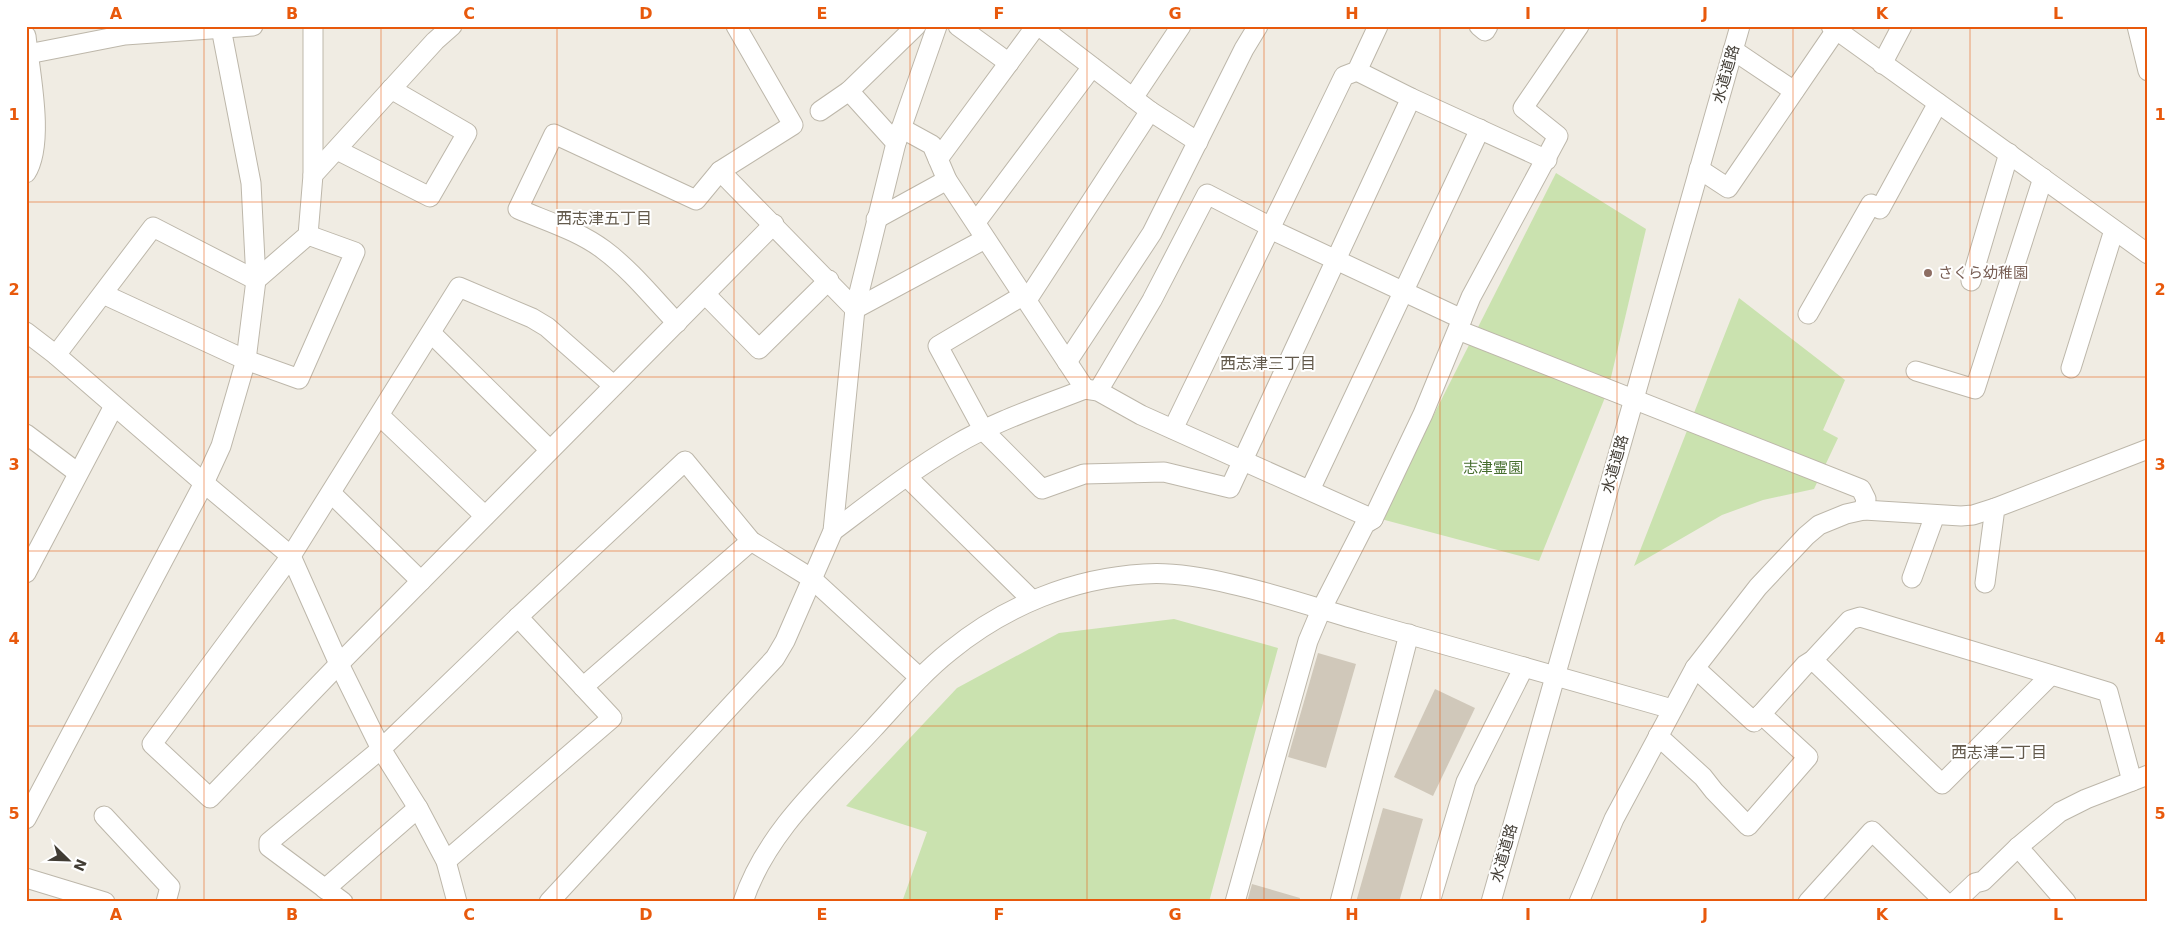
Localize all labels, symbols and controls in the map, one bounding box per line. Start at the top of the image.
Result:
text: A [110,4,123,23]
text: B [286,4,298,23]
text: C [463,4,475,23]
text: D [639,4,653,23]
text: E [817,4,827,23]
text: F [994,4,1004,23]
text: G [1168,4,1182,23]
text: H [1345,4,1359,23]
text: I [1525,4,1531,23]
text: J [1701,4,1708,23]
text: K [1876,4,1889,23]
text: L [2053,4,2063,23]
street label: 水道道路 [1709,43,1743,105]
text: 1 [8,105,20,124]
text: 1 [2154,105,2166,124]
district label: 西志津五丁目 [556,209,652,228]
place label: さくら幼稚園 [1938,264,2028,282]
marker: さくら幼稚園 [1922,267,1934,279]
text: 2 [8,280,20,299]
text: 2 [2154,280,2166,299]
district label: 西志津三丁目 [1220,354,1316,373]
street label: 水道道路 [1598,433,1632,495]
text: 3 [8,455,20,474]
text: 3 [2154,455,2166,474]
park label: 志津霊園 [1463,459,1523,477]
text: 4 [8,629,20,648]
text: 4 [2154,629,2166,648]
district label: 西志津二丁目 [1951,743,2047,762]
text: 5 [8,804,20,823]
text: 5 [2154,804,2166,823]
street label: 水道道路 [1487,822,1521,884]
north arrow [42,836,92,886]
text: N [70,857,90,874]
text: A [110,905,123,924]
text: B [286,905,298,924]
text: C [463,905,475,924]
text: D [639,905,653,924]
text: E [817,905,827,924]
text: F [994,905,1004,924]
text: G [1168,905,1182,924]
text: H [1345,905,1359,924]
text: I [1525,905,1531,924]
text: J [1701,905,1708,924]
text: K [1876,905,1889,924]
text: L [2053,905,2063,924]

